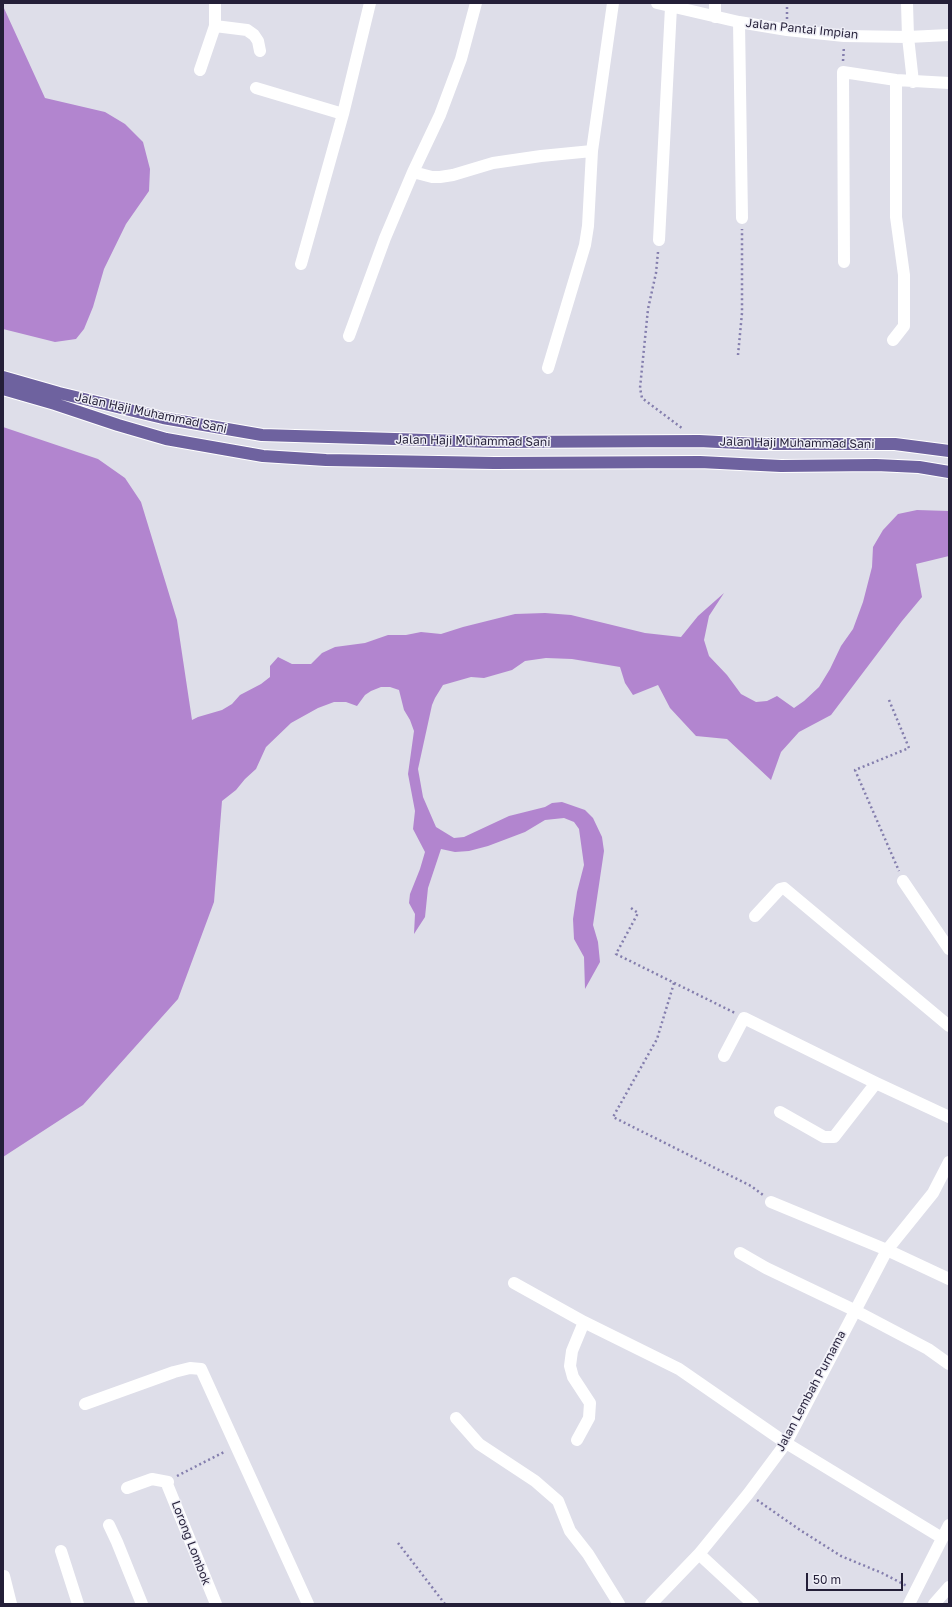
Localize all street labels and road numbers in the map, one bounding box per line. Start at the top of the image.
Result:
street label: Jalan Pantai Impian [745,16,859,42]
street label: Jalan Haji Muhammad Sani [74,390,228,436]
street label: Jalan Haji Muhammad Sani [395,432,551,450]
street label: Jalan Haji Muhammad Sani [719,434,875,452]
street label: Jalan Lembah Purnama [773,1328,849,1454]
street label: Lorong Lombok [168,1499,214,1587]

